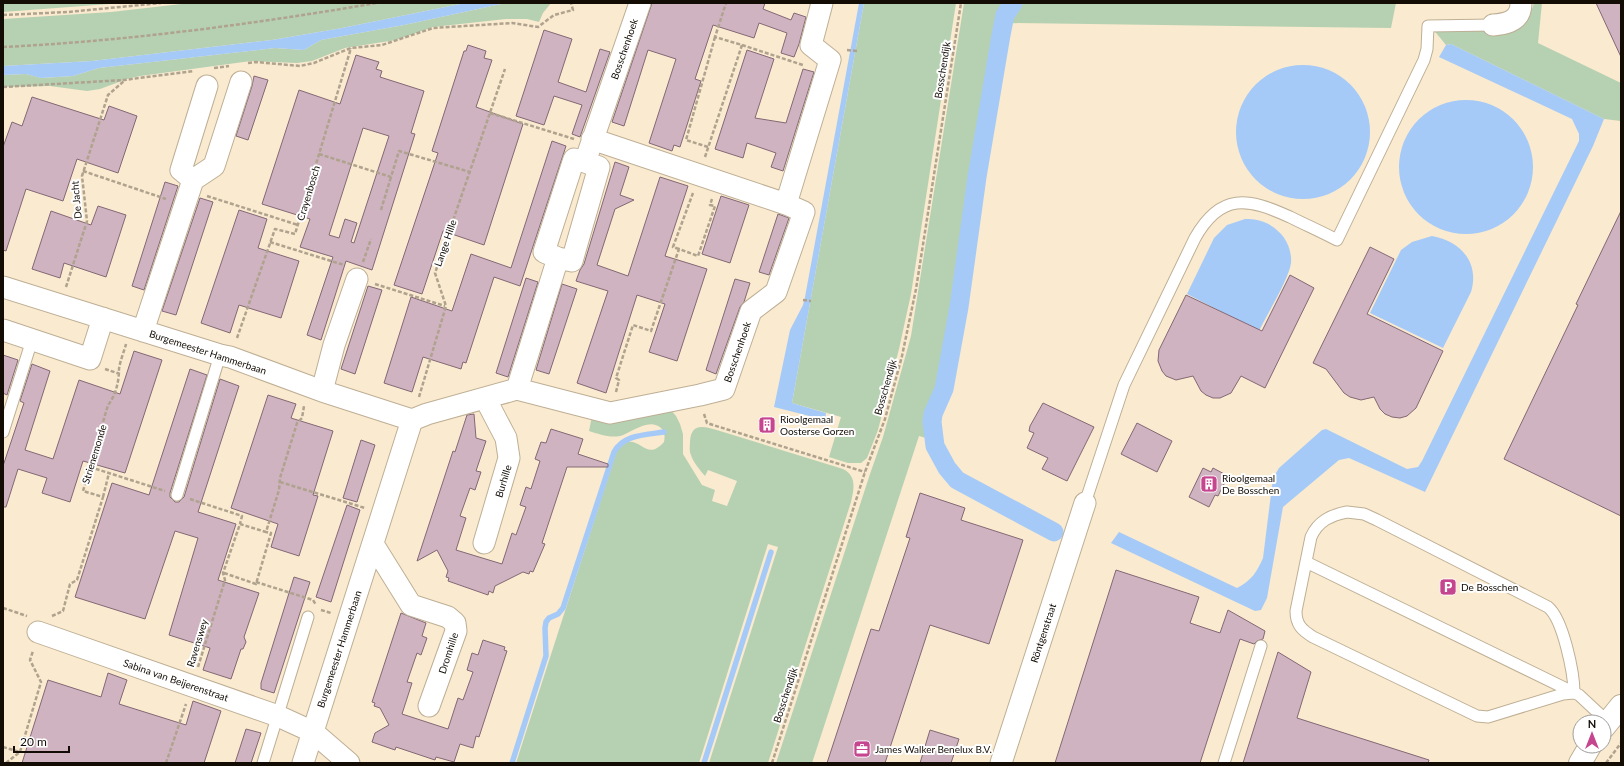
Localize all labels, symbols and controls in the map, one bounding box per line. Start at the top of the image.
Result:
street label: Bosschenhoek [608,16,640,81]
street label: Bosschendijk [932,40,953,99]
street label: Crayenbosch [294,164,322,222]
street label: De Jacht [68,180,84,219]
street label: Lange Hille [431,218,459,268]
street label: Bosschenhoek [721,319,753,384]
street label: Burgemeester Hammerbaan [148,327,268,377]
street label: Bosschendijk [871,357,899,416]
place label: Rioolgemaal Oosterse Gorzen [780,413,854,437]
building icon: Rioolgemaal Oosterse Gorzen [757,415,777,435]
street label: Strienemonde [79,423,109,485]
street label: Burhille [492,463,514,499]
place label: Rioolgemaal De Bosschen [1222,472,1279,496]
building icon: Rioolgemaal De Bosschen [1199,474,1219,494]
parking icon: De Bosschen [1438,577,1458,597]
place label: De Bosschen [1461,581,1518,593]
street label: Burgemeester Hammerbaan [314,589,364,709]
street label: Röntgenstraat [1028,601,1058,664]
street label: Ravenswey [184,617,210,668]
street label: Dromhille [436,631,460,675]
street label: Sabina van Beijerenstraat [122,656,231,704]
street label: Bosschendijk [770,665,800,724]
north arrow [1572,714,1612,754]
text: N [1588,717,1596,730]
scale bar [14,728,69,754]
text: 20 m [20,734,47,749]
office icon: James Walker Benelux B.V. [852,739,872,759]
place label: James Walker Benelux B.V. [875,743,992,755]

